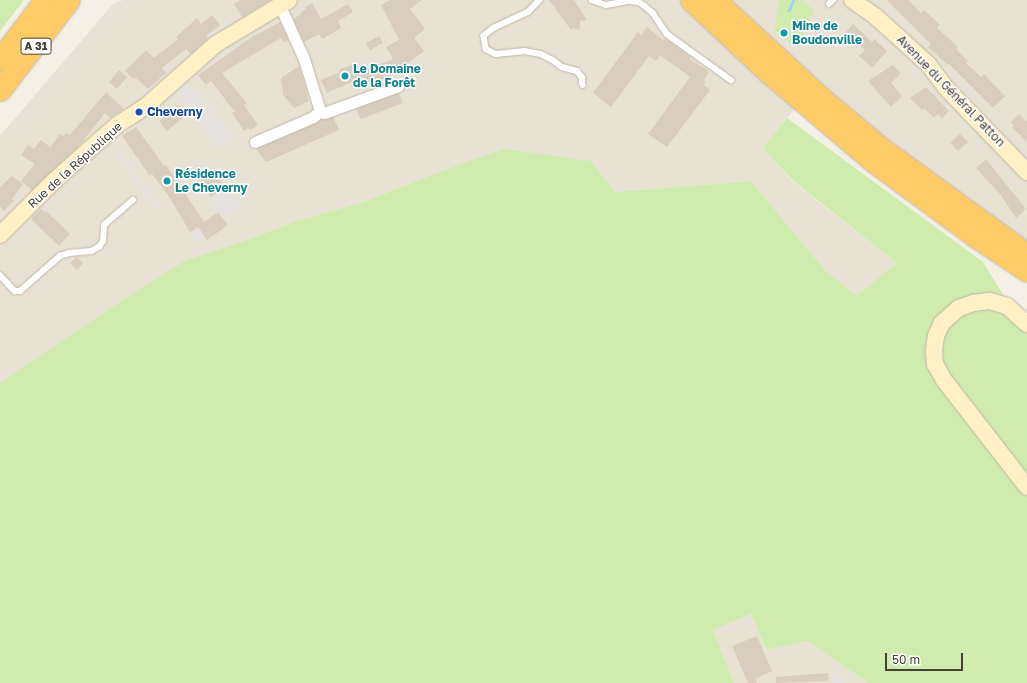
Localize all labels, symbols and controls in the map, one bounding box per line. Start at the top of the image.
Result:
place label: Mine de Boudonville [792,19,862,47]
marker: Mine de Boudonville [779,28,789,38]
street label: Avenue du Général Patton [894,32,1008,150]
road number: A 31 [20,37,52,55]
place label: Le Domaine de la Forêt [353,62,421,90]
marker: Le Domaine de la Forêt [340,71,350,81]
place label: Cheverny [147,105,203,119]
marker: Cheverny [134,107,144,117]
street label: Rue de la République [25,119,125,211]
place label: Résidence Le Cheverny [175,167,248,195]
marker: Résidence Le Cheverny [162,176,172,186]
scale bar [887,645,965,671]
text: 50 m [892,652,920,667]

